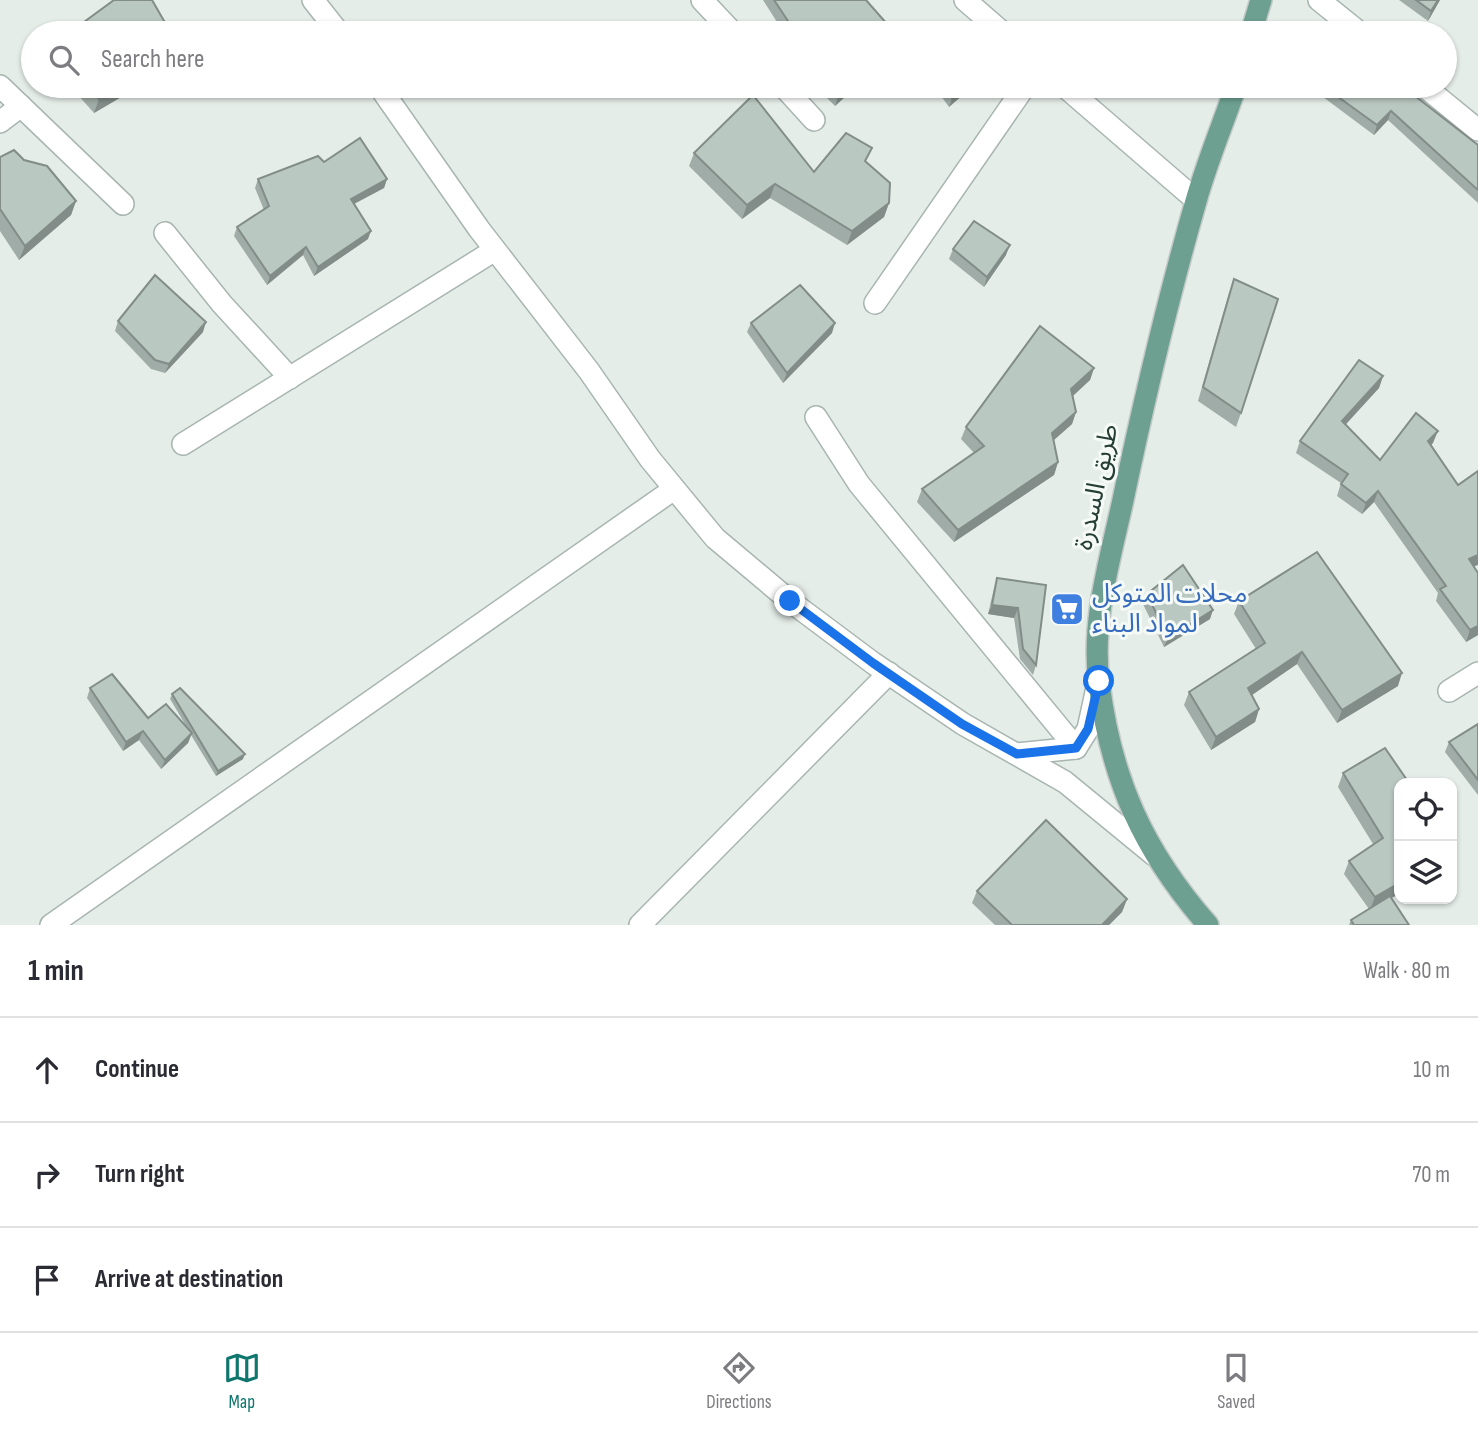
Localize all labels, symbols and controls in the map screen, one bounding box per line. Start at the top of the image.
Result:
search box [21,21,1457,98]
icon: search [45,41,83,79]
text: Search here [101,44,204,75]
street label: طريق السدرة [1069,421,1125,553]
place label: محلات المتوكل لمواد البناء [1092,579,1247,640]
route end [774,585,805,616]
supermarket icon: محلات المتوكل لمواد البناء [1048,590,1086,628]
route start [1083,665,1114,696]
map controls [1394,778,1457,904]
button: locate [1394,778,1457,841]
button: layers [1394,841,1457,904]
text: 1 min [28,953,84,989]
text: Walk · 80 m [1363,957,1450,985]
icon: ahead [28,1051,66,1089]
text: Continue [95,1054,179,1085]
text: 10 m [1413,1056,1450,1084]
icon: right [28,1156,66,1194]
text: Turn right [95,1159,184,1190]
text: 70 m [1412,1161,1450,1189]
icon: arrive [28,1261,66,1299]
text: Arrive at destination [95,1264,283,1295]
tab: Map [223,1349,261,1414]
tab: Directions [706,1349,772,1414]
tab: Saved [1217,1349,1255,1414]

